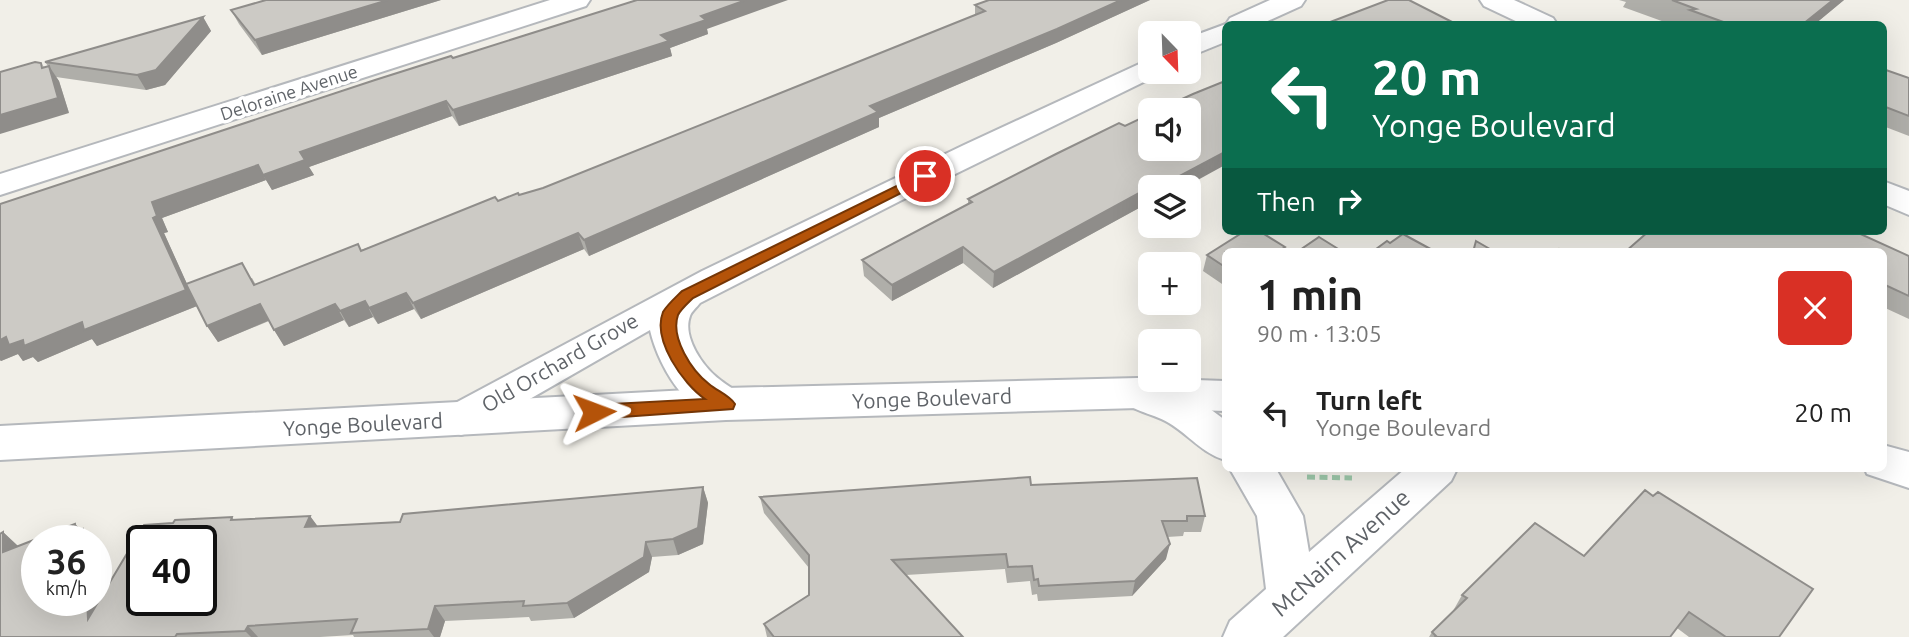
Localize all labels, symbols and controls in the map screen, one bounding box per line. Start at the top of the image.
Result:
north arrow [1138,21,1200,84]
map controls [1138,21,1201,392]
icon: left [1257,49,1348,140]
text: 20 m [1372,49,1481,104]
street label: Deloraine Avenue [217,60,360,124]
button: sound [1138,98,1201,161]
text: Yonge Boulevard [1372,107,1616,143]
pin [895,146,955,206]
icon: arrive [906,157,944,195]
button: layers [1138,175,1201,238]
icon: right [1330,182,1368,220]
text: Then [1257,187,1316,216]
button: + [1138,252,1201,315]
text: 1 min [1257,271,1363,318]
button: close [1778,271,1852,345]
street label: Old Orchard Grove [477,308,642,417]
text: 90 m · 13:05 [1257,321,1382,346]
button: − [1138,329,1201,392]
position arrow [557,375,631,449]
street label: Yonge Boulevard [852,383,1012,413]
text: Turn left [1316,386,1422,415]
icon: left [1257,394,1295,432]
text: 20 m [1794,398,1852,427]
street label: Yonge Boulevard [282,408,443,440]
text: Yonge Boulevard [1316,415,1491,440]
street label: McNairn Avenue [1266,484,1415,622]
speed limit sign: 40 [126,525,217,616]
text: 36 [47,541,86,581]
text: km/h [46,578,87,598]

